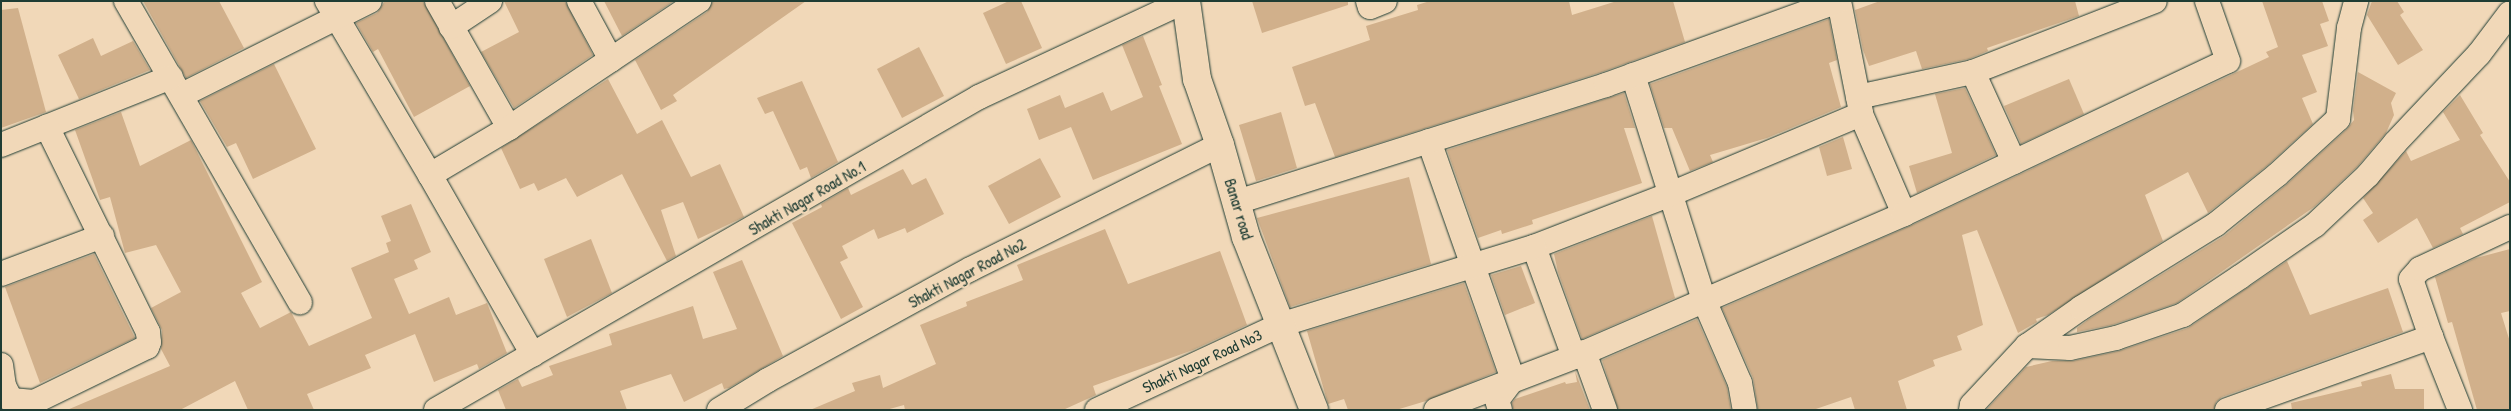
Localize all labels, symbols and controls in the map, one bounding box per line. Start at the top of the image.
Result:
street label: Shakti Nagar Road No.1 [745,157,869,239]
street label: Banar road [1221,176,1257,242]
street label: Shakti Nagar Road No2 [905,234,1029,312]
street label: Shakti Nagar Road No3 [1139,325,1265,397]

